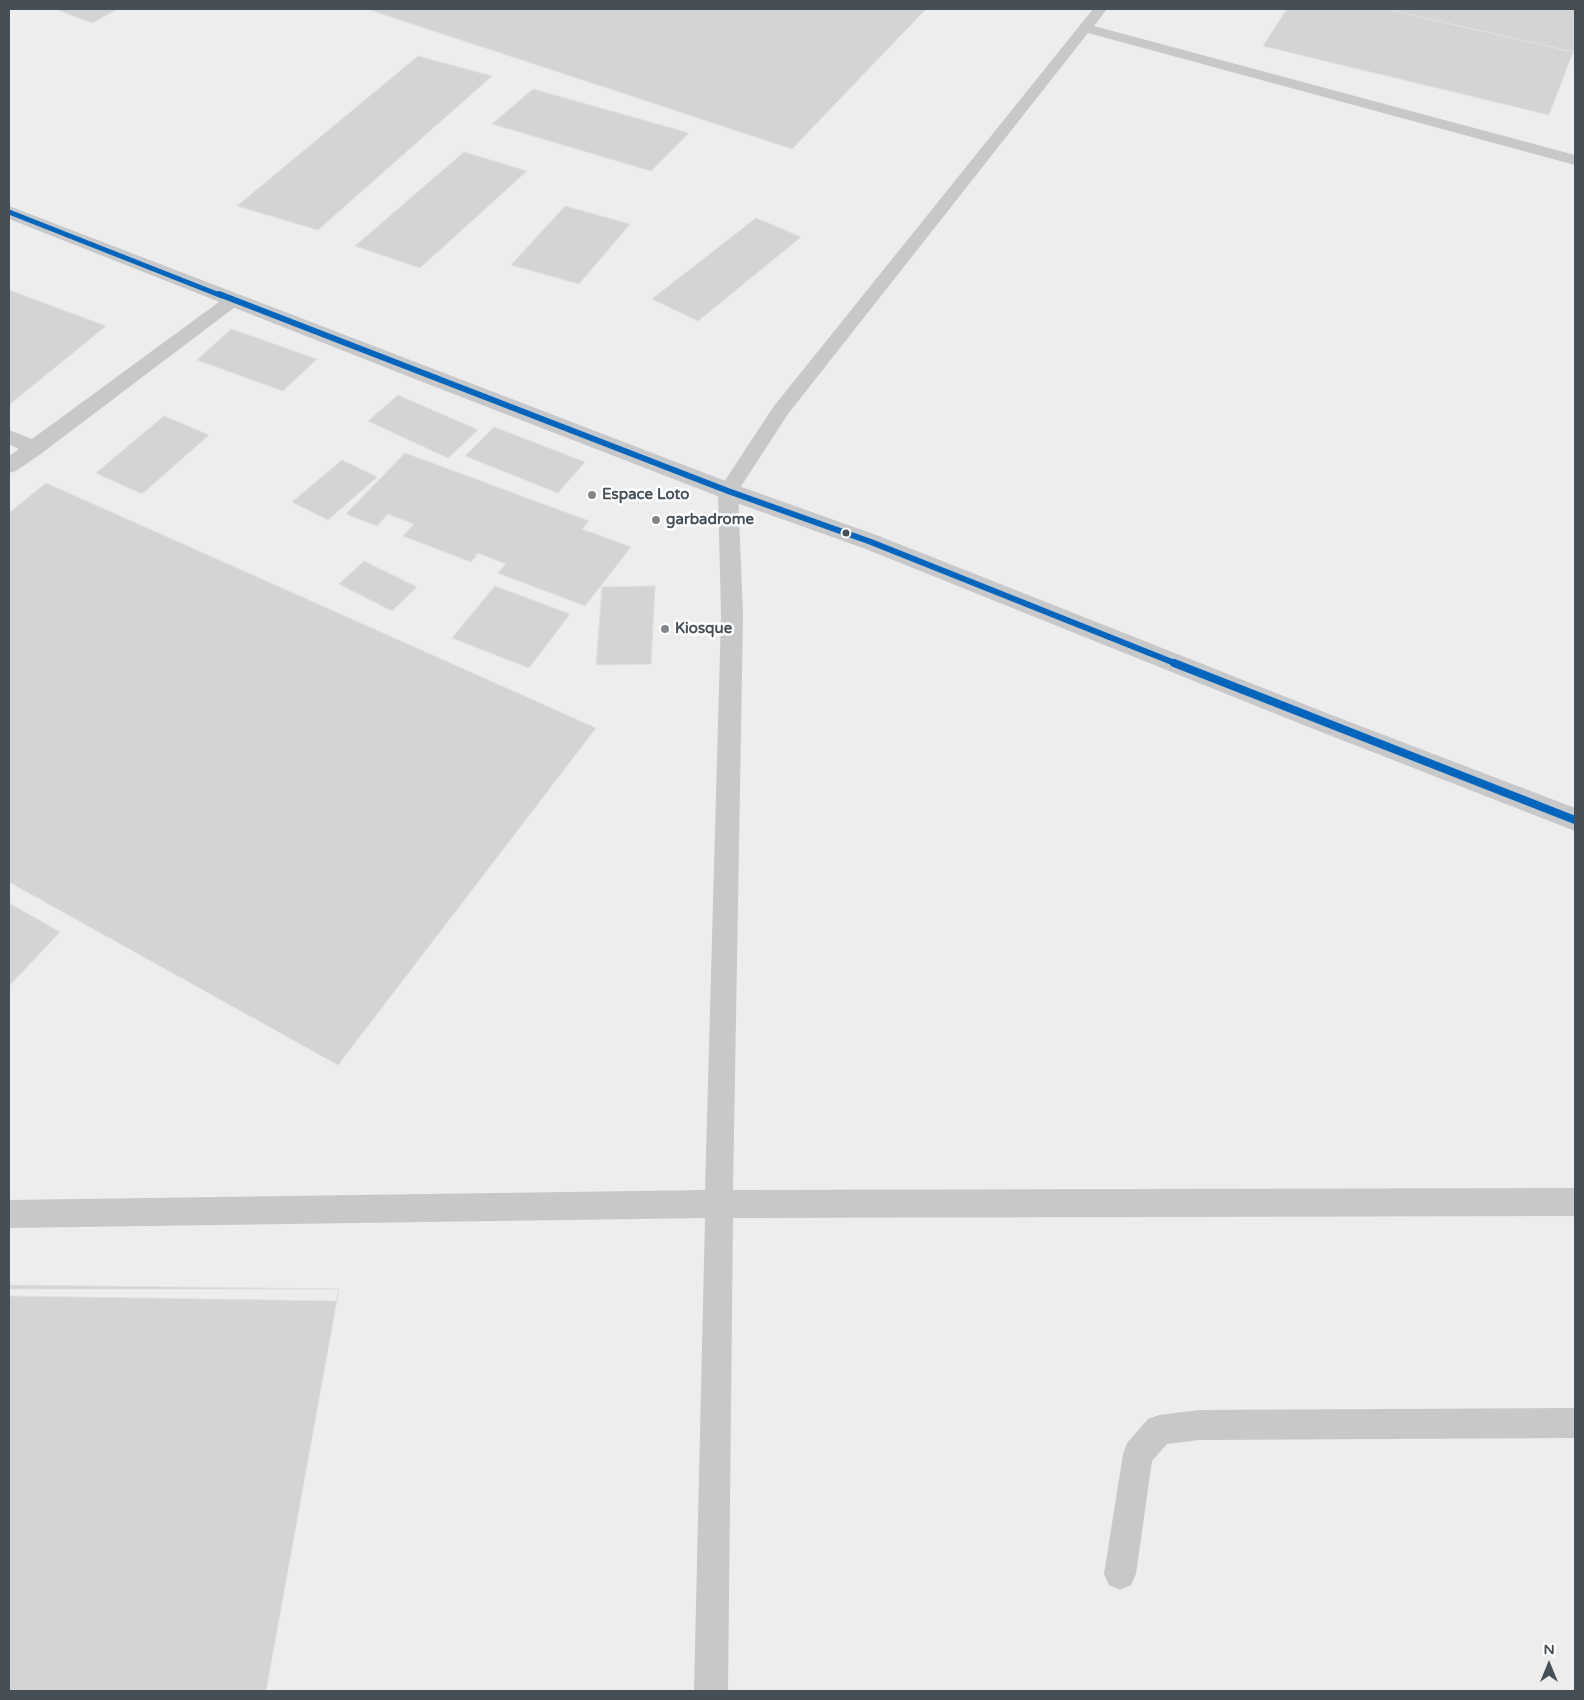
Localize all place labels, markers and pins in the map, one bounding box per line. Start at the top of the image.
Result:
place label: Espace Loto [602,486,689,504]
marker: Espace Loto [586,489,598,501]
place label: garbadrome [666,511,754,529]
marker: garbadrome [650,514,662,526]
unlabelled marker [841,528,851,538]
place label: Kiosque [675,620,732,638]
marker: Kiosque [659,623,671,635]

